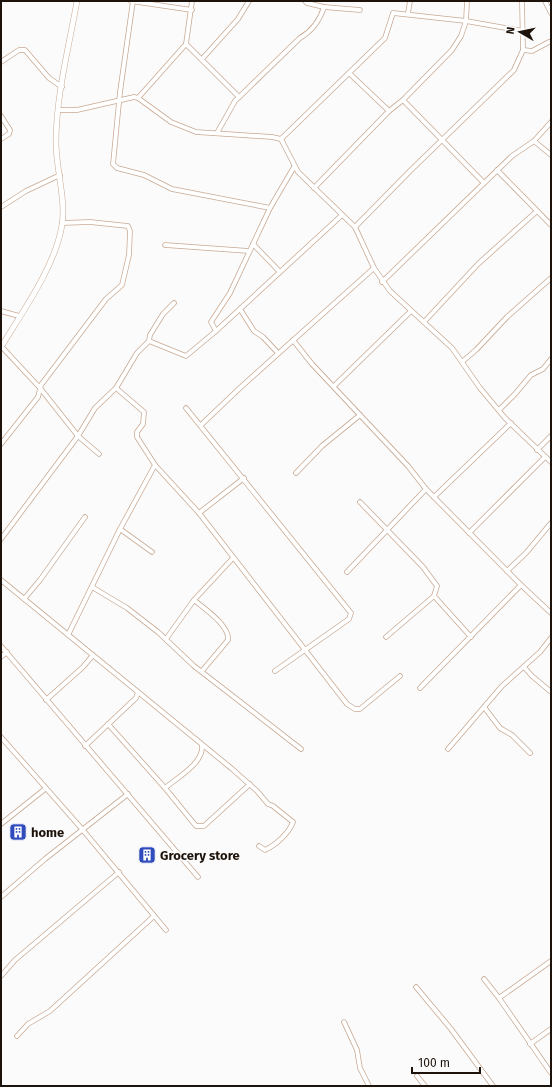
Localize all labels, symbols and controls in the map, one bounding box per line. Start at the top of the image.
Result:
north arrow [500,12,540,52]
text: N [504,26,518,35]
building icon: home [8,822,28,842]
place label: home [31,825,64,840]
building icon: Grocery store [137,845,157,865]
place label: Grocery store [160,848,240,863]
scale bar [412,1049,480,1075]
text: 100 m [418,1056,450,1070]

